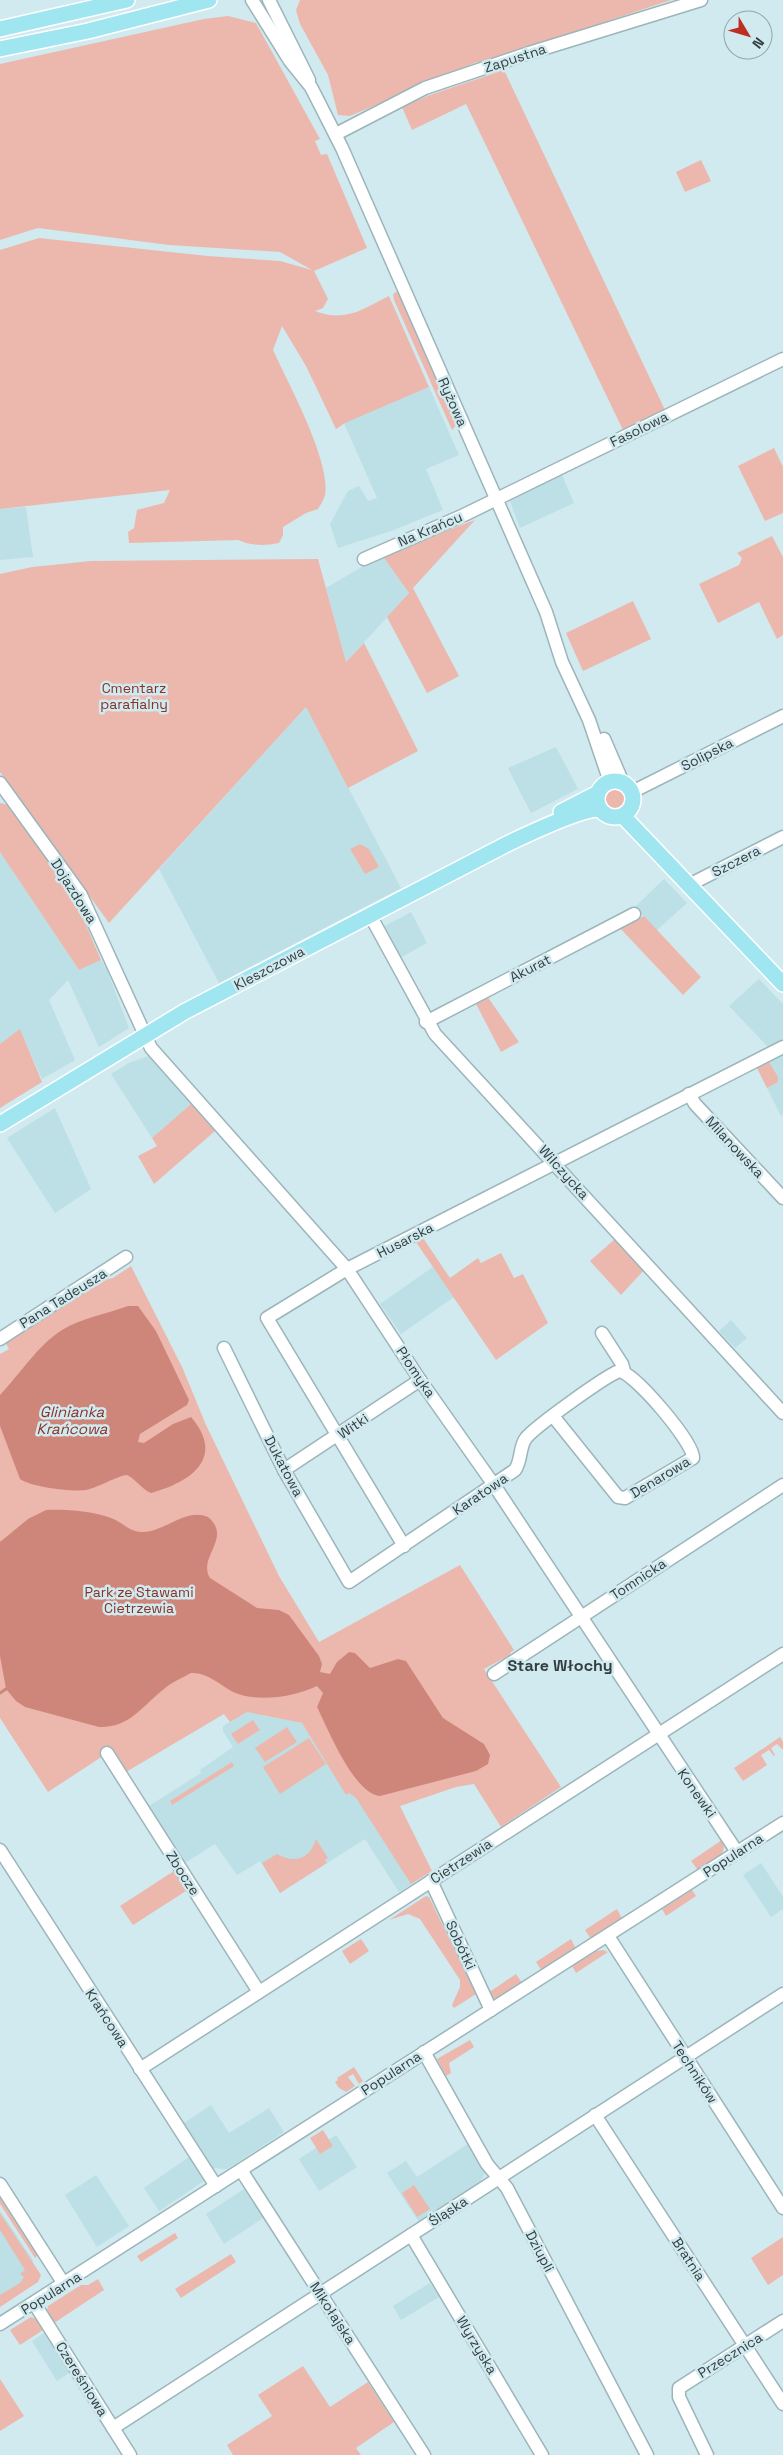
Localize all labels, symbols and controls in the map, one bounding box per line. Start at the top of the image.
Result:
north arrow [723,10,773,60]
text: N [748,34,768,52]
street label: Zapustna [482,40,548,76]
street label: Ryżowa [434,375,472,429]
street label: Fasolowa [607,407,671,451]
street label: Na Krańcu [395,507,465,551]
park label: Cmentarz parafialny [100,679,168,713]
street label: Solipska [678,733,736,775]
street label: Szczera [709,841,763,881]
street label: Dojazdowa [47,855,101,927]
street label: Kleszczowa [231,942,307,994]
street label: Akurat [506,950,554,986]
street label: Milanowska [702,1112,768,1182]
street label: Wilczycka [535,1141,593,1203]
street label: Husarska [374,1218,436,1262]
street label: Pana Tadeusza [16,1264,110,1332]
street label: Płomyka [392,1343,440,1401]
water label: Glinianka Krańcowa [37,1402,108,1438]
street label: Witki [334,1409,372,1443]
street label: Dukatowa [260,1432,308,1500]
street label: Denarowa [627,1452,693,1502]
street label: Karatowa [449,1469,511,1519]
street label: Tomnicka [607,1554,669,1604]
park label: Park ze Stawami Cietrzewia [84,1583,194,1617]
district label: Stare Włochy [507,1655,613,1676]
street label: Konewki [674,1765,720,1821]
street label: Popularna [700,1829,766,1881]
street label: Cietrzewia [427,1834,495,1888]
street label: Zbocze [162,1847,204,1899]
street label: Sobótki [442,1918,480,1972]
street label: Krańcowa [81,1985,133,2051]
street label: Techników [668,2037,722,2107]
street label: Popularna [358,2047,424,2099]
street label: Śląska [425,2192,471,2230]
street label: Dziupli [522,2227,558,2275]
street label: Bratnia [668,2234,710,2284]
street label: Popularna [17,2267,85,2319]
street label: Mikołajska [306,2278,360,2348]
street label: Wyrzyska [453,2313,501,2377]
street label: Przecznica [694,2328,766,2382]
street label: Czereśniowa [52,2338,112,2420]

